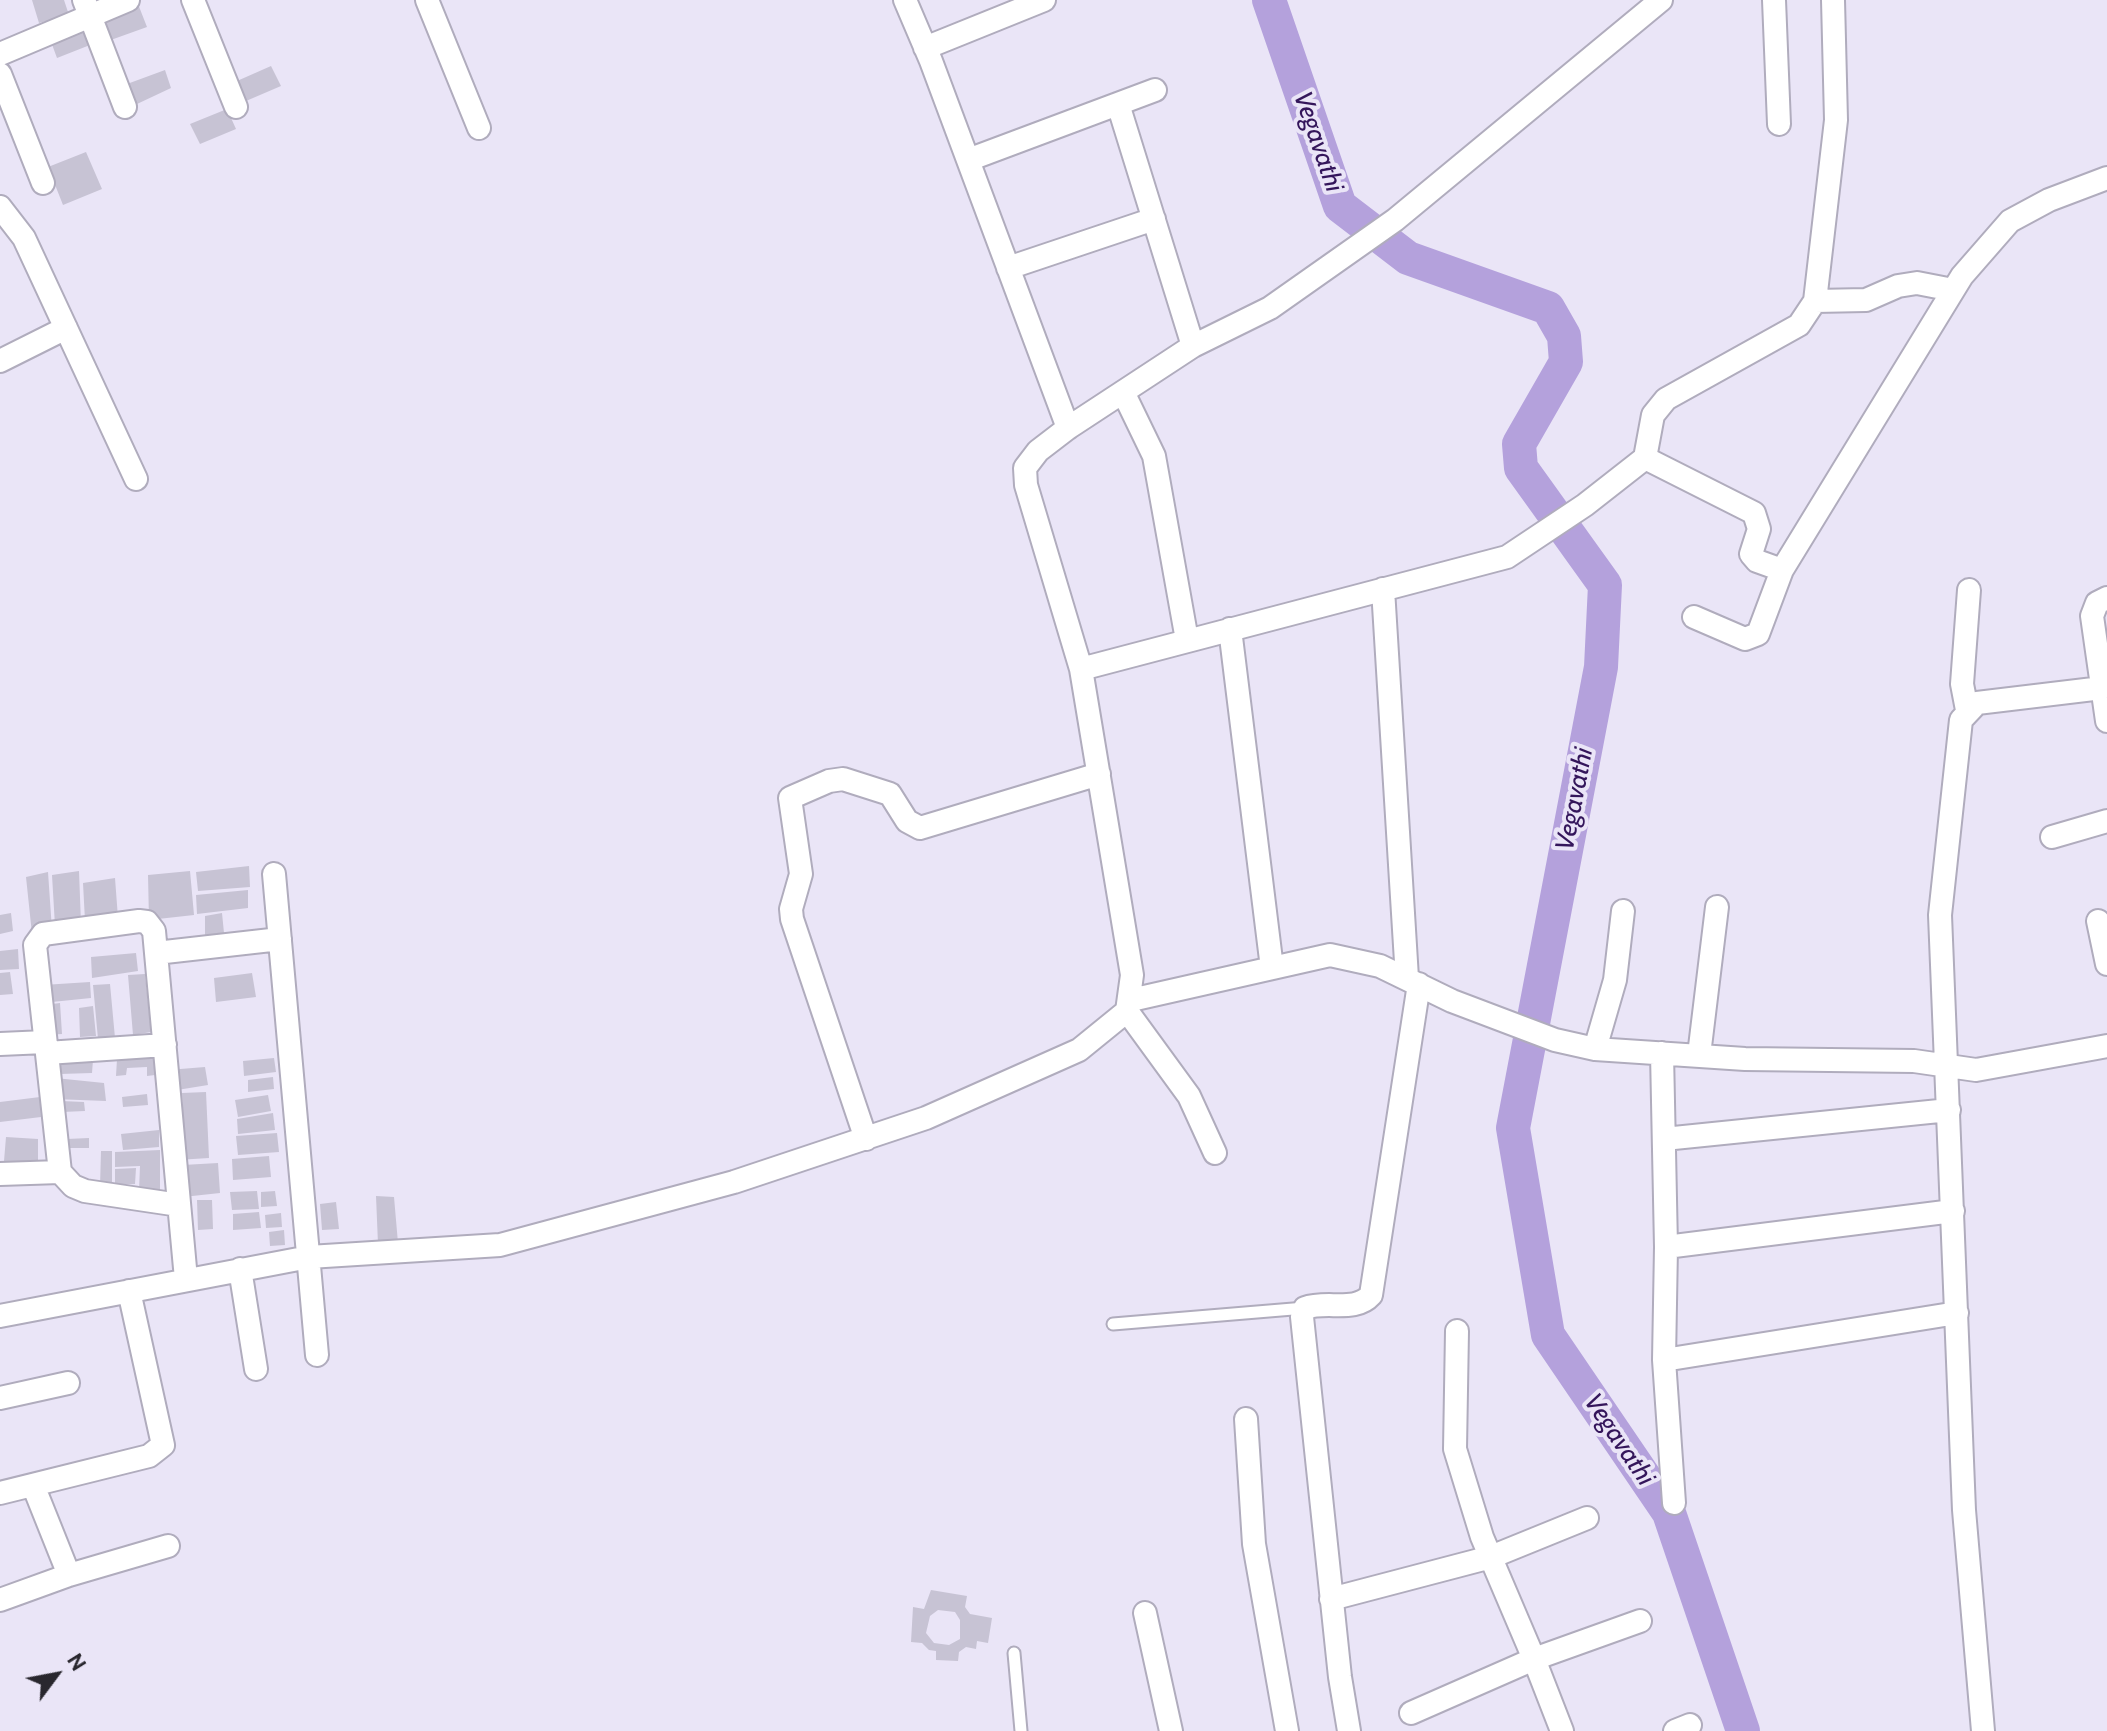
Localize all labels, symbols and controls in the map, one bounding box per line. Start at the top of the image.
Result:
water label: Vegavathi [1286,88,1350,196]
water label: Vegavathi [1550,745,1600,853]
water label: Vegavathi [1577,1388,1661,1492]
north arrow [16,1635,96,1715]
text: N [61,1648,92,1676]

